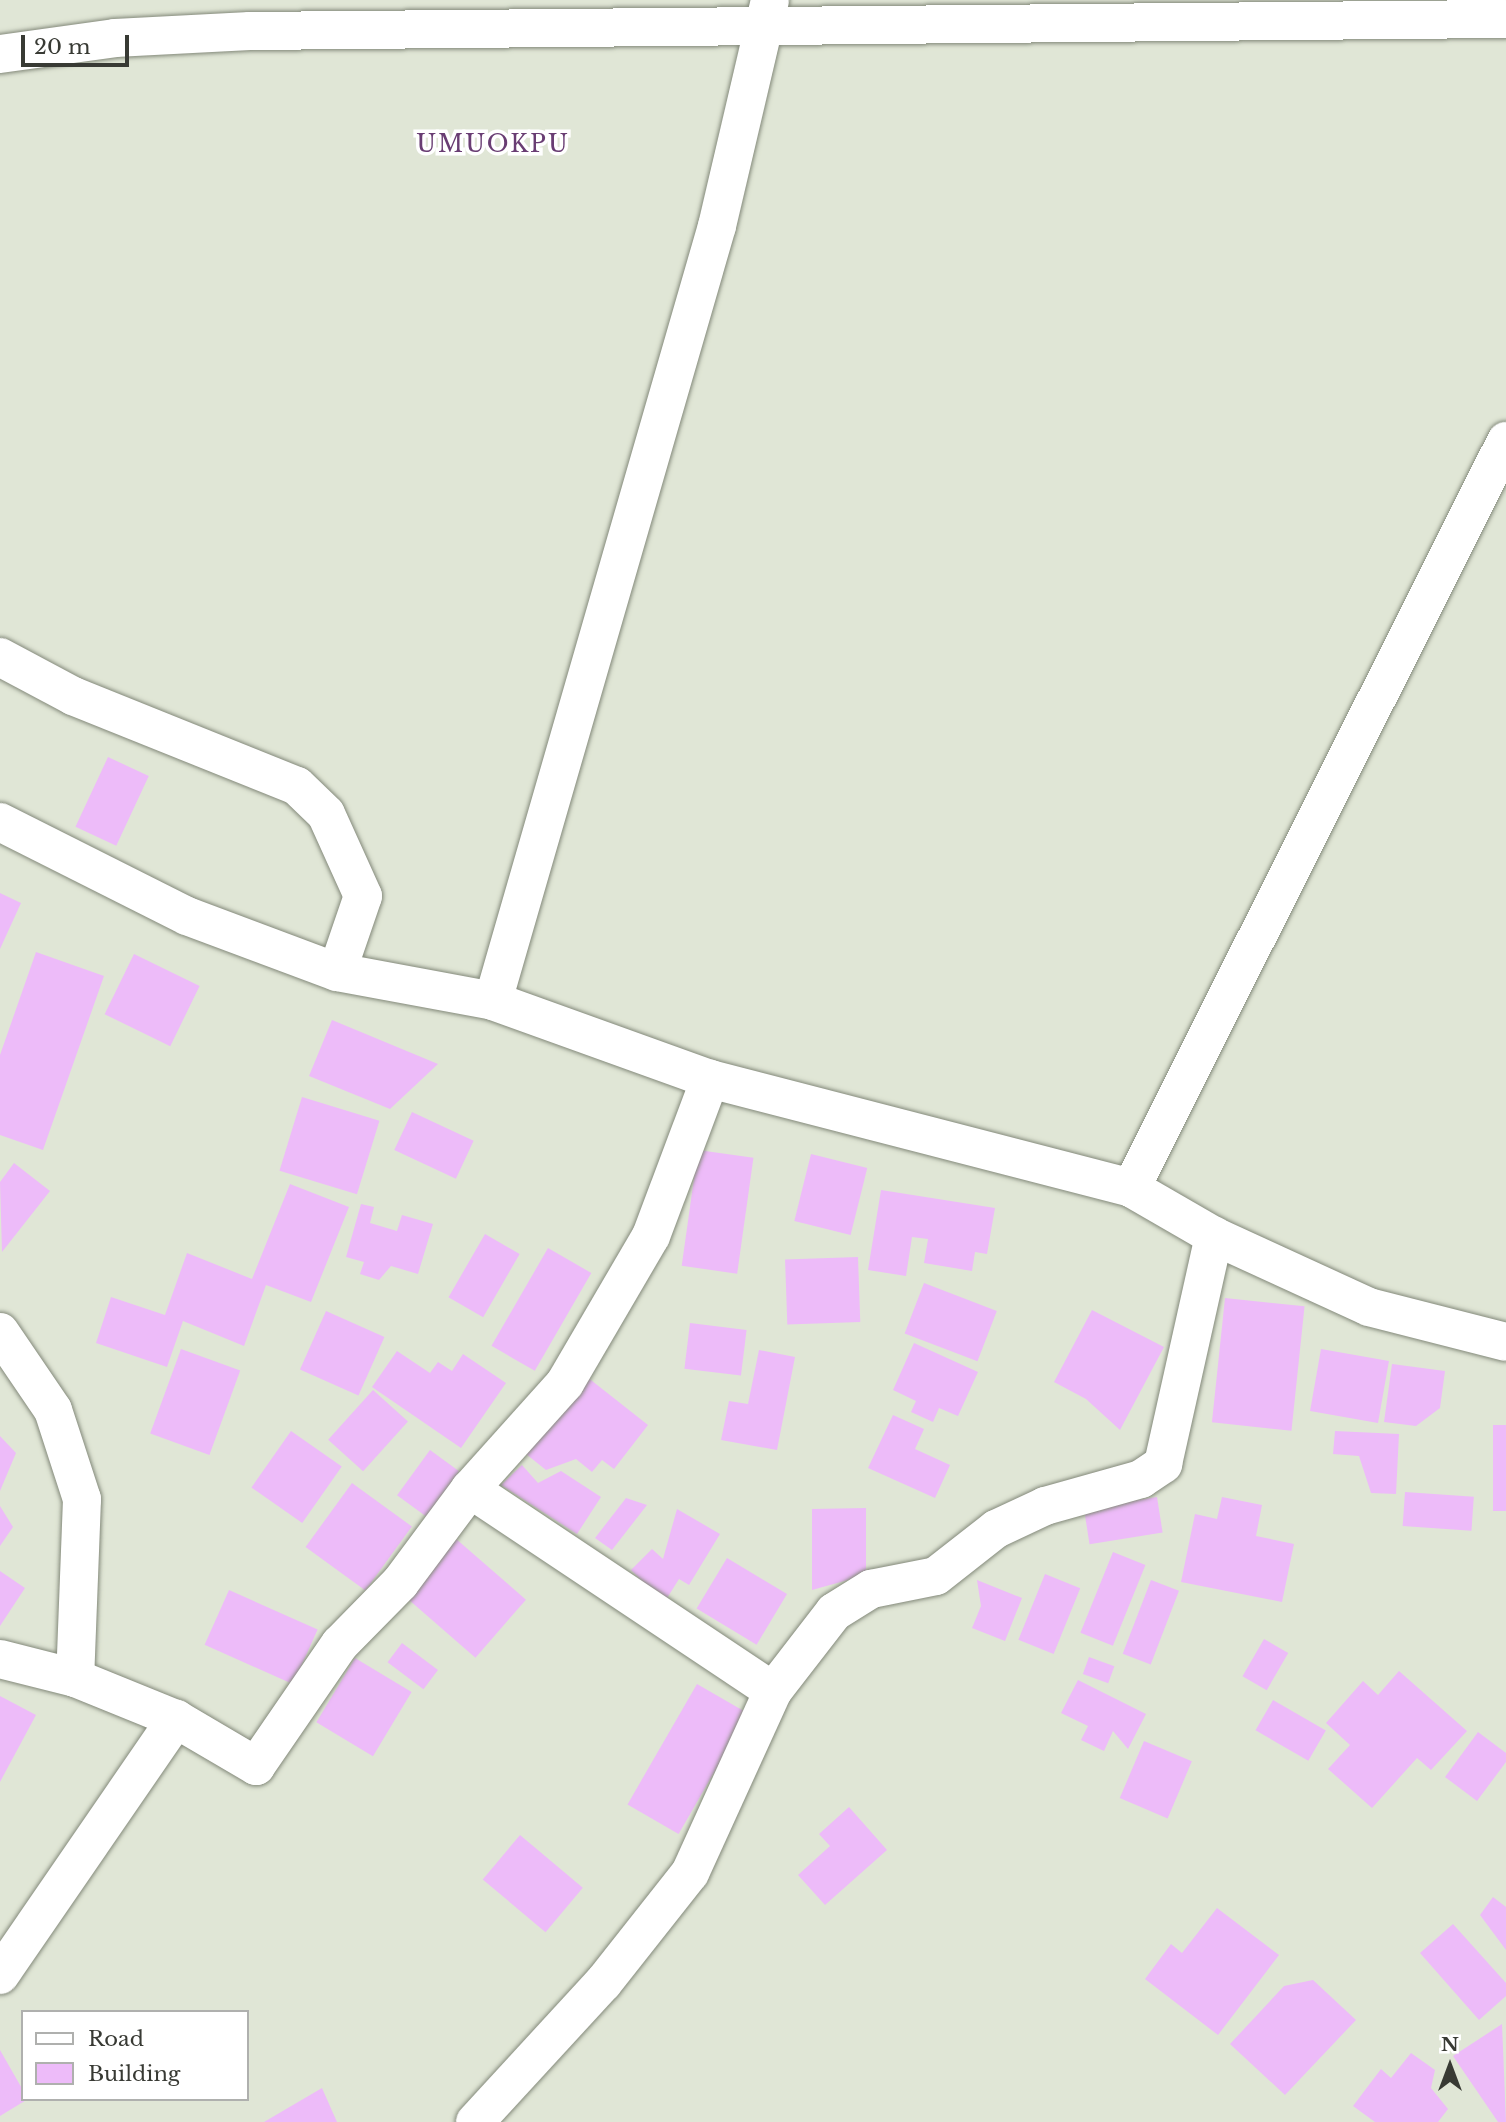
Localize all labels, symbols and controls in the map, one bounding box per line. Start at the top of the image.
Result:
scale bar [24,21,133,65]
text: 20 m [34,34,91,60]
district label: UMUOKPU [417,130,569,158]
legend [21,2010,248,2101]
text: Road [88,2026,144,2052]
north arrow [1415,2031,1485,2101]
text: N [1441,2033,1459,2056]
text: Building [88,2061,180,2087]

